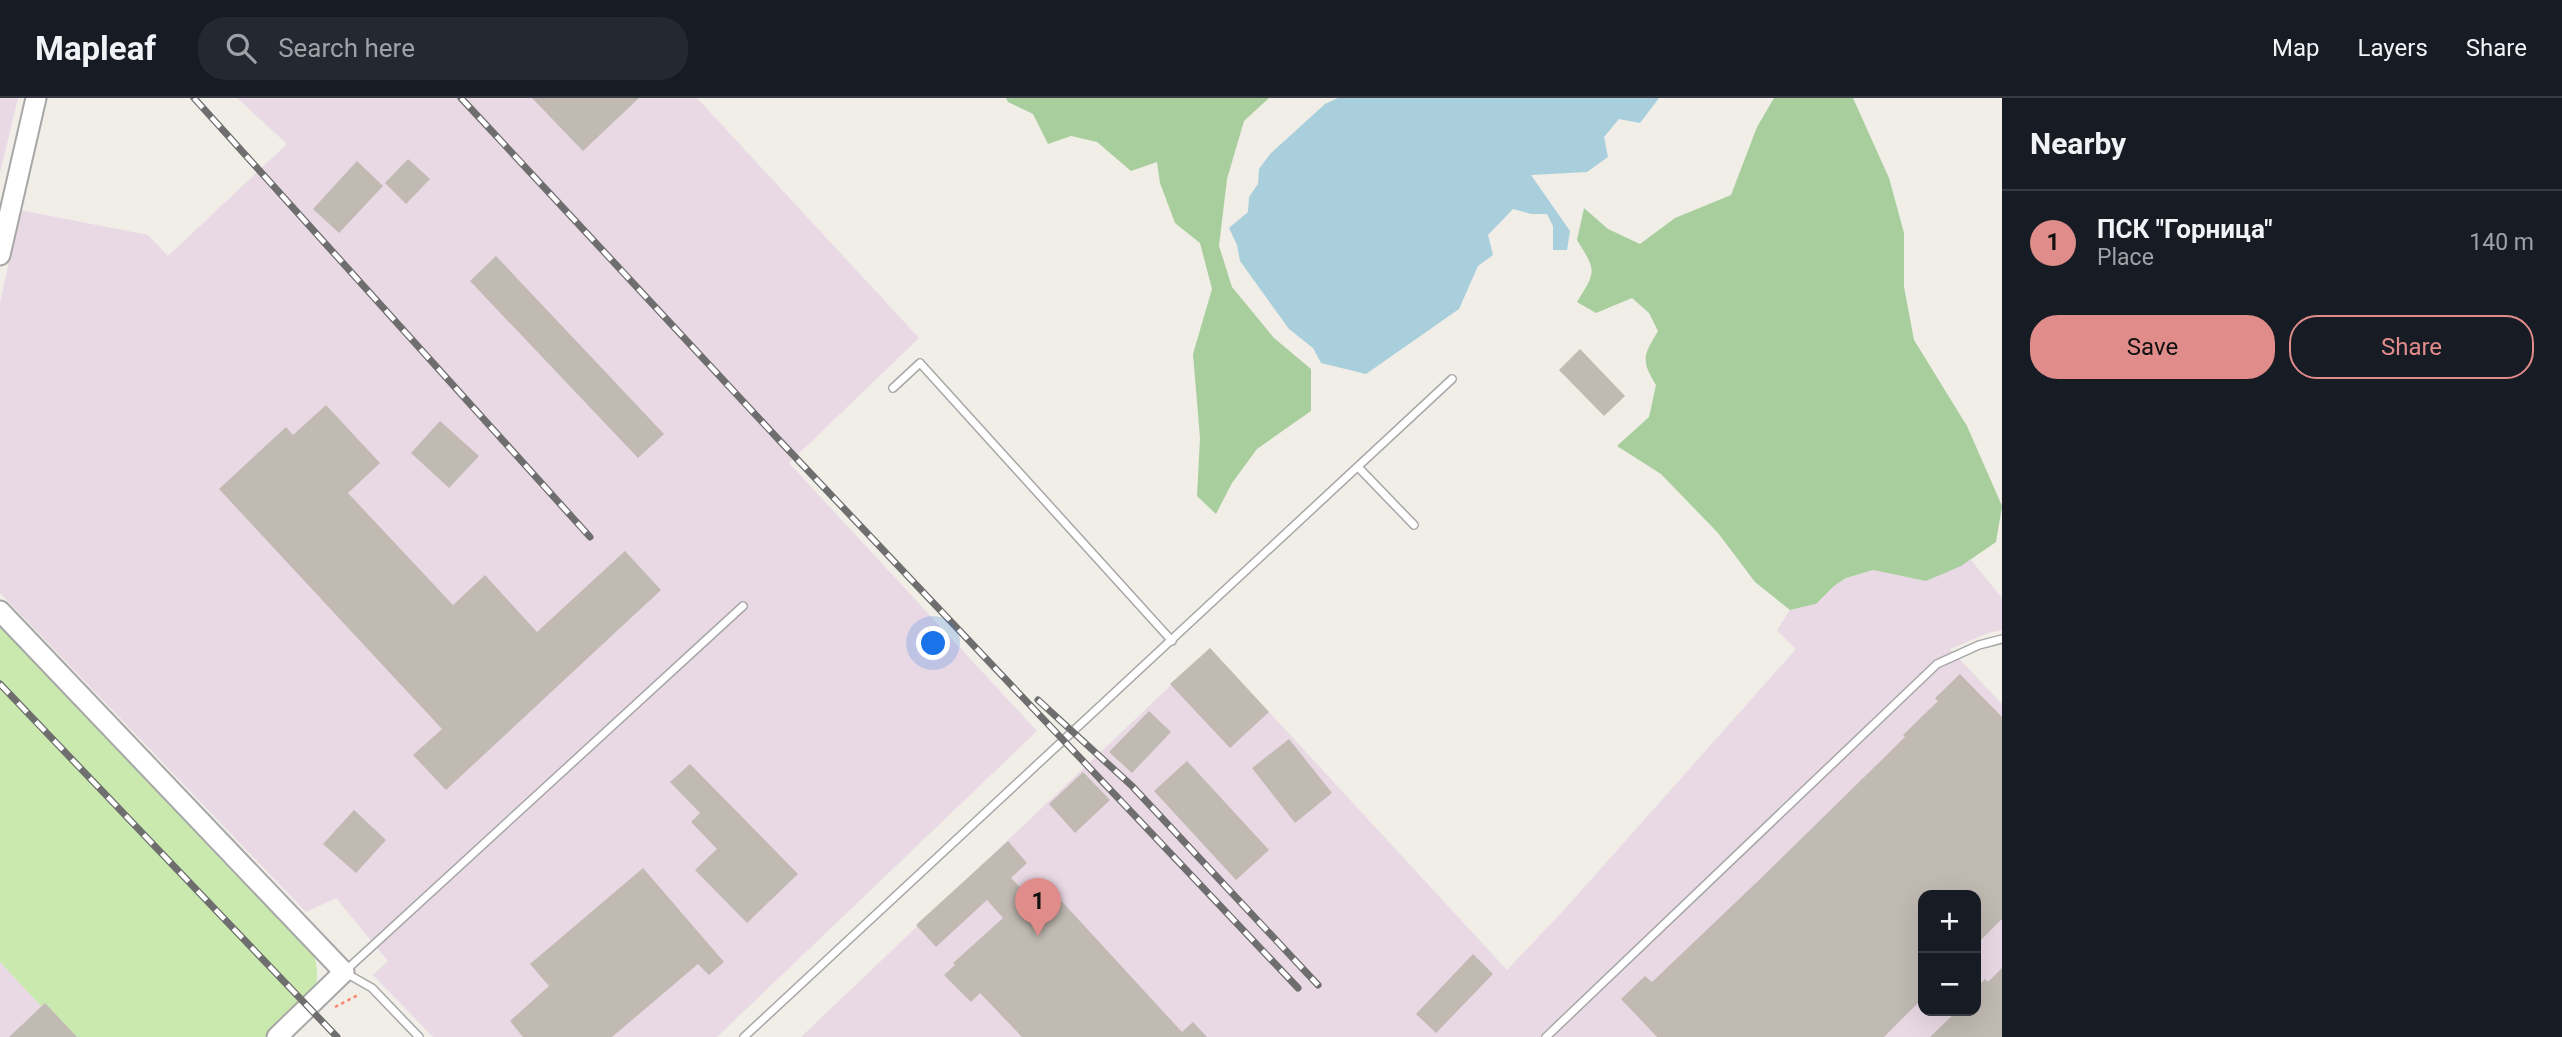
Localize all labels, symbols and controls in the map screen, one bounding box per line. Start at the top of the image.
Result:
search box [198,17,688,80]
text: Mapleaf [35,29,156,68]
icon: search [222,29,260,67]
text: Search here [278,33,415,63]
text: Map [2272,34,2320,62]
text: Layers [2358,34,2428,62]
text: Share [2466,34,2527,62]
text: Nearby [2030,126,2126,161]
text: ПСК "Горница" [2097,214,2273,244]
text: 1 [2046,229,2060,256]
text: 140 m [2469,229,2534,256]
text: Place [2097,244,2154,271]
button: Save [2030,315,2275,379]
button: Share [2289,315,2534,379]
your location [916,626,950,660]
pin: 1 [1015,878,1061,936]
map controls [1918,890,1981,1016]
button: + [1918,890,1981,953]
button: − [1918,953,1981,1016]

